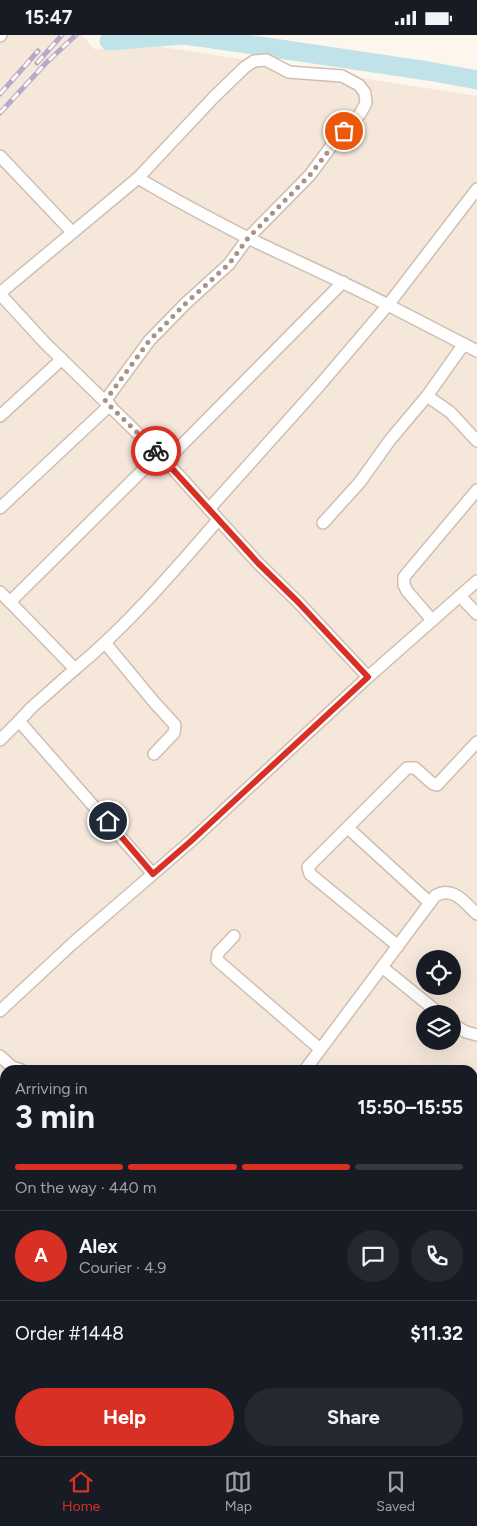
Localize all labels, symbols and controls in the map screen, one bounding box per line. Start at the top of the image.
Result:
text: 15:47 [25,6,72,29]
pin [323,110,365,152]
icon: bag [330,117,358,145]
courier [131,426,181,476]
icon: bike [142,437,170,465]
pin [87,800,129,842]
icon: home [94,807,122,835]
map controls [416,950,461,1050]
button: locate [416,950,461,995]
button: layers [416,1005,461,1050]
text: Arriving in [15,1079,87,1098]
text: 15:50–15:55 [358,1096,463,1119]
text: 3 min [15,1098,95,1136]
text: On the way · 440 m [15,1178,156,1197]
button: chat [347,1230,399,1282]
button: phone [411,1230,463,1282]
text: Alex [79,1235,118,1258]
text: A [34,1244,48,1267]
text: Courier · 4.9 [79,1258,166,1277]
text: Order #1448 [15,1322,124,1345]
text: $11.32 [410,1322,463,1345]
button: Help [15,1388,234,1446]
button: Share [244,1388,463,1446]
tab: Home [62,1468,100,1515]
tab: Map [224,1468,252,1515]
tab: Saved [376,1468,415,1515]

